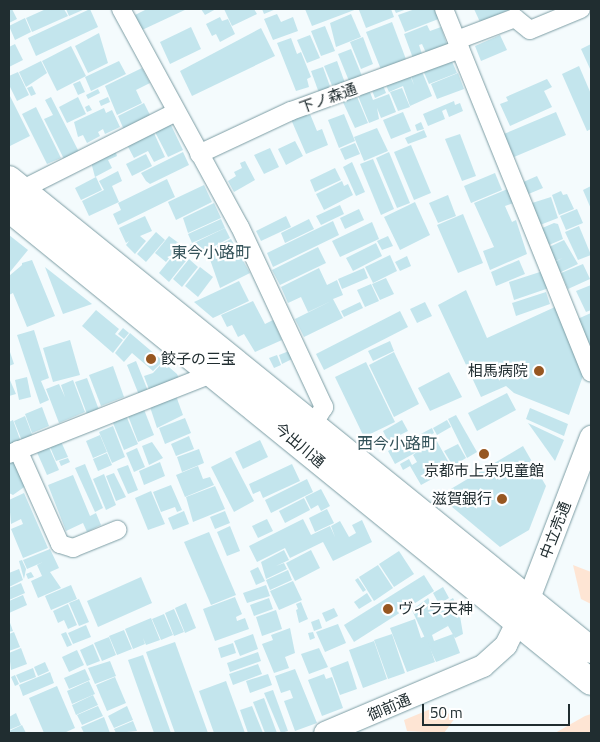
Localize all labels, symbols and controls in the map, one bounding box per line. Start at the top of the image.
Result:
street label: 下ノ森通 [297,79,359,117]
district label: 東今小路町 [171,242,251,262]
place label: 餃子の三宝 [161,350,236,368]
marker: 餃子の三宝 [145,353,157,365]
place label: 相馬病院 [468,362,528,380]
marker: 相馬病院 [532,364,546,378]
street label: 今出川通 [271,419,329,471]
district label: 西今小路町 [357,433,437,453]
marker: 京都市上京児童館 [478,448,490,460]
place label: 京都市上京児童館 [424,462,544,480]
place label: 滋賀銀行 [432,490,492,508]
marker: 滋賀銀行 [496,493,508,505]
street label: 中立売通 [536,499,574,561]
place label: ヴィラ天神 [398,600,473,618]
marker: ヴィラ天神 [382,603,394,615]
street label: 御前通 [365,690,413,724]
scale bar [425,694,572,726]
text: 50 m [430,701,463,724]

